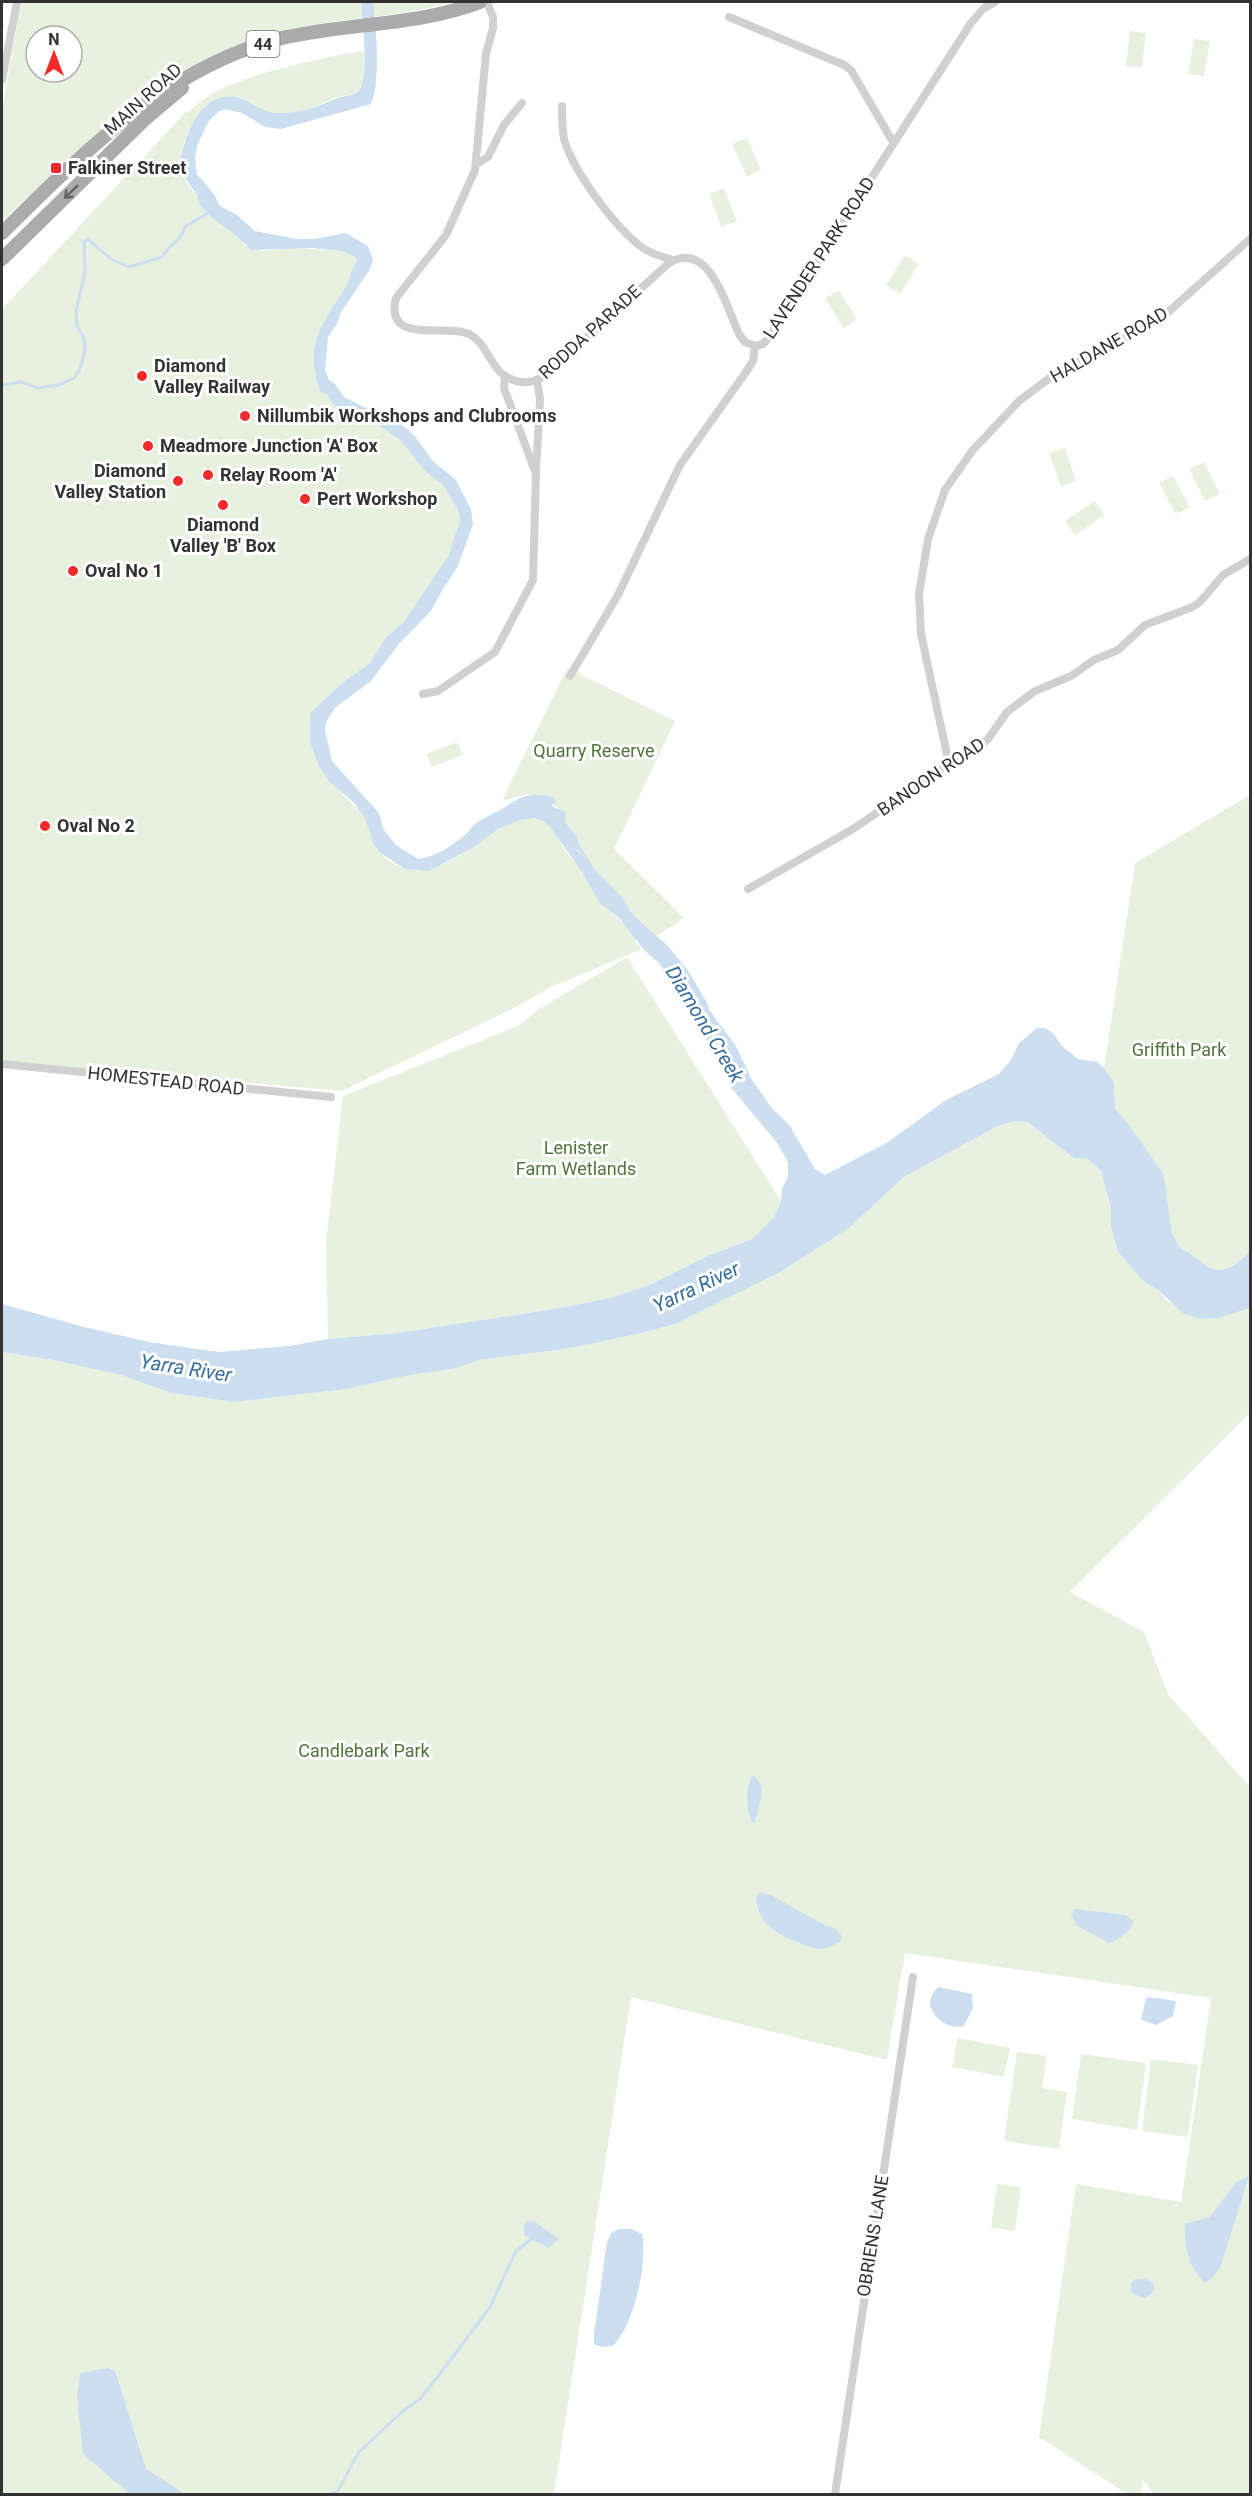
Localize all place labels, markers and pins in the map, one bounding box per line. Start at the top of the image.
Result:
place label: Falkiner Street [68,157,186,178]
marker: Falkiner Street [49,161,63,175]
place label: Diamond Valley Railway [154,355,271,397]
marker: Diamond Valley Railway [135,369,149,383]
place label: Nillumbik Workshops and Clubrooms [257,405,556,426]
marker: Nillumbik Workshops and Clubrooms [238,409,252,423]
place label: Meadmore Junction 'A' Box [160,435,379,456]
marker: Meadmore Junction 'A' Box [141,439,155,453]
place label: Diamond Valley Station [54,460,166,502]
place label: Relay Room 'A' [220,464,337,485]
marker: Relay Room 'A' [201,468,215,482]
marker: Diamond Valley Station [171,474,185,488]
place label: Pert Workshop [317,488,437,509]
marker: Pert Workshop [298,492,312,506]
marker: Diamond Valley 'B' Box [216,498,230,512]
place label: Diamond Valley 'B' Box [170,514,277,556]
place label: Oval No 1 [85,560,163,581]
marker: Oval No 1 [66,564,80,578]
place label: Oval No 2 [57,815,135,836]
marker: Oval No 2 [38,819,52,833]

